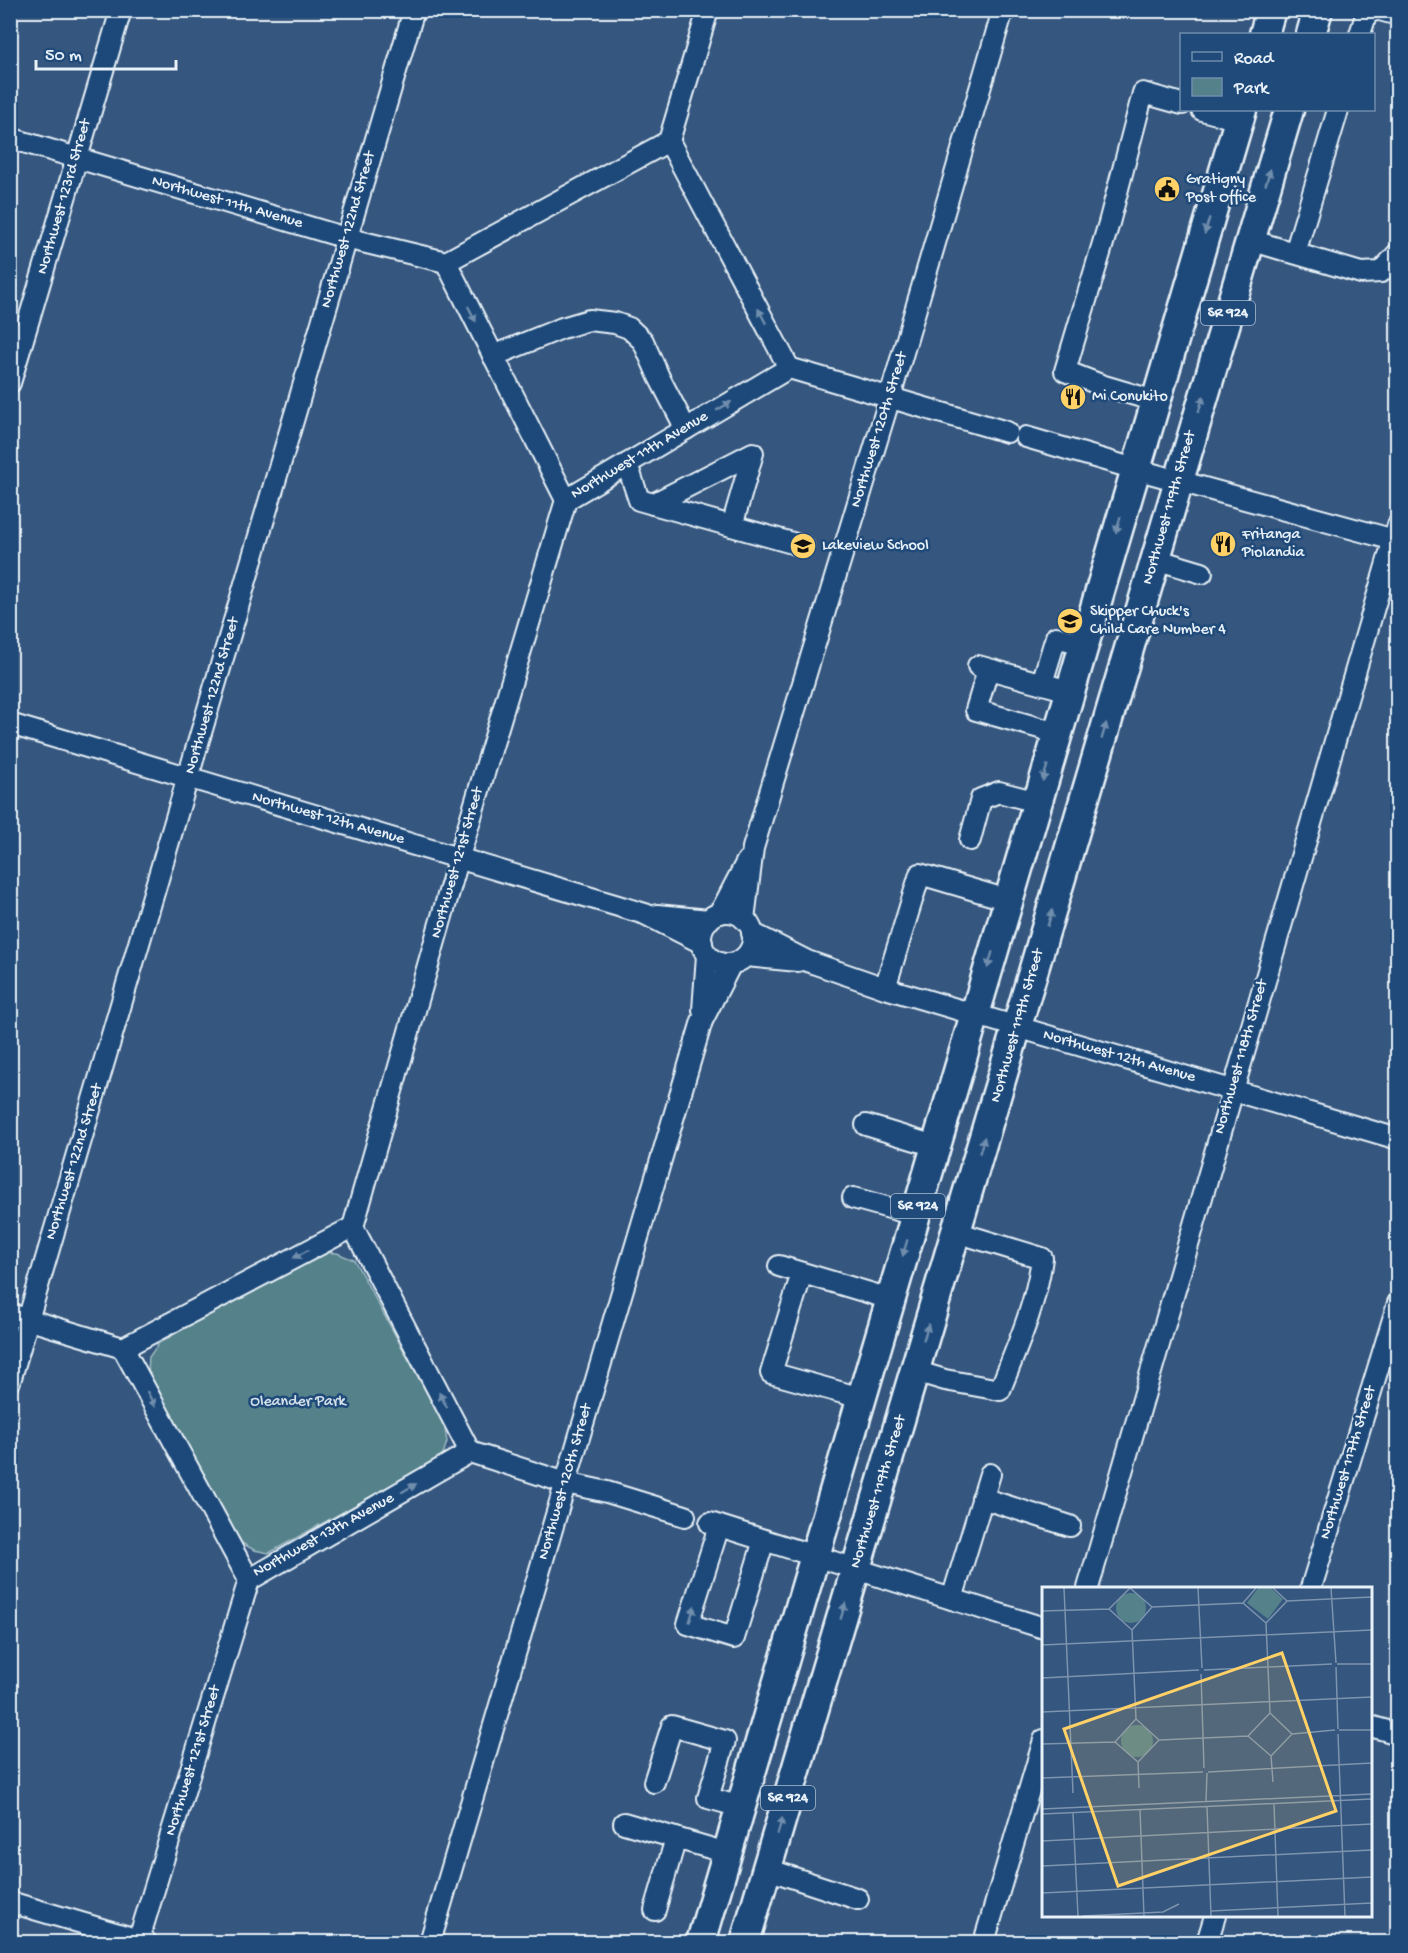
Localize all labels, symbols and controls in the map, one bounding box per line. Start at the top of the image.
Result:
scale bar [36,33,176,71]
legend [1180,33,1375,111]
text: 50 m [45,46,82,67]
text: Road [1234,49,1275,70]
text: Park [1233,79,1270,100]
street label: Northwest 123rd Street [34,116,97,277]
street label: Northwest 122nd Street [318,148,381,310]
one-way arrow [1264,168,1273,186]
place label: Gratigny Post Office [1185,171,1257,208]
street label: Northwest 11th Avenue [149,172,305,234]
public building icon: Gratigny Post Office [1152,174,1182,204]
one-way arrow [1202,217,1211,235]
road number: SR 924 [1201,301,1255,325]
one-way arrow [467,306,477,323]
one-way arrow [757,308,766,325]
street label: Northwest 120th Street [847,349,913,510]
restaurant icon: Mi Conukito [1058,382,1088,412]
place label: Mi Conukito [1092,388,1168,407]
one-way arrow [1197,395,1206,413]
one-way arrow [716,401,732,412]
street label: Northwest 11th Avenue [568,407,713,504]
street label: Northwest 119th Street [1139,428,1201,587]
one-way arrow [1113,516,1122,534]
place label: Fritanga Piolandia [1241,526,1305,563]
restaurant icon: Fritanga Piolandia [1208,529,1238,559]
school or university icon: Lakeview School [788,531,818,561]
place label: Lakeview School [822,537,929,556]
place label: Skipper Chuck's Child Care Number 4 [1090,603,1226,640]
school or university icon: Skipper Chuck's Child Care Number 4 [1055,606,1085,636]
street label: Northwest 122nd Street [182,614,245,776]
one-way arrow [1100,722,1109,740]
one-way arrow [1040,764,1049,782]
street label: Northwest 121st Street [427,784,489,941]
street label: Northwest 12th Avenue [250,788,407,850]
one-way arrow [1045,909,1055,927]
street label: Northwest 119th Street [987,946,1049,1105]
one-way arrow [985,951,994,969]
street label: Northwest 118th Street [1211,976,1274,1136]
street label: Northwest 12th Avenue [1041,1026,1198,1088]
street label: Northwest 122nd Street [42,1080,108,1242]
one-way arrow [978,1136,987,1154]
road number: SR 924 [891,1194,945,1218]
one-way arrow [900,1239,909,1257]
one-way arrow [292,1249,309,1259]
one-way arrow [922,1323,931,1341]
street label: Northwest 117th Street [1317,1383,1382,1542]
one-way arrow [146,1391,156,1408]
one-way arrow [439,1392,448,1409]
park label: Oleander Park [250,1393,348,1412]
street label: Northwest 120th Street [535,1400,598,1562]
street label: Northwest 119th Street [847,1412,912,1571]
one-way arrow [401,1483,418,1493]
street label: Northwest 13th Avenue [250,1489,398,1583]
inset map [1042,1587,1372,1917]
one-way arrow [839,1602,848,1620]
one-way arrow [688,1605,697,1623]
street label: Northwest 121st Street [162,1682,226,1838]
road number: SR 924 [761,1786,815,1810]
one-way arrow [776,1817,785,1835]

